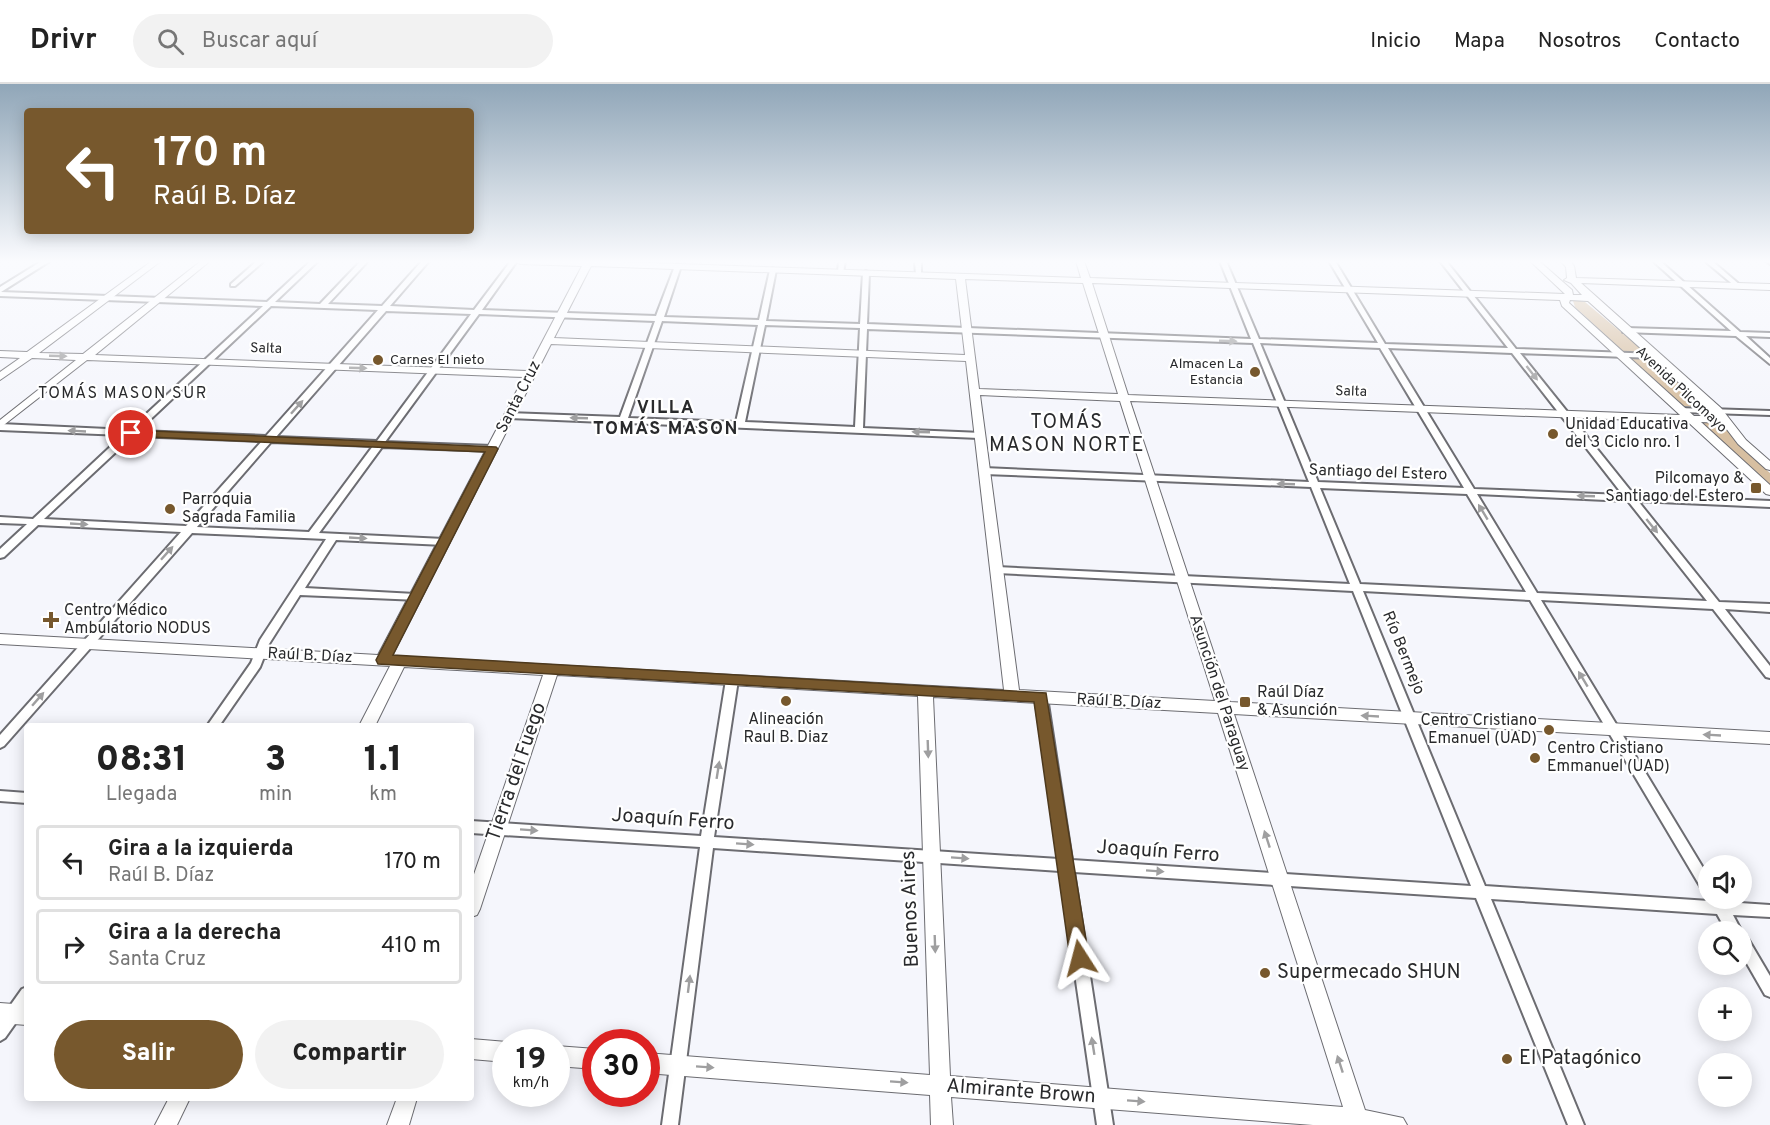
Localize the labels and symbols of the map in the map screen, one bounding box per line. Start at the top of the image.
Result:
one-way arrow [1219,336,1238,345]
street label: Salta [250,340,282,358]
street label: Avenida Pilcomayo [1632,343,1730,437]
one-way arrow [49,351,68,360]
place label: Carnes El nieto [390,352,485,369]
marker: Carnes El nieto [371,353,385,367]
place label: Almacen La Estancia [1169,356,1243,389]
street label: Santa Cruz [492,357,546,437]
one-way arrow [349,363,368,372]
marker: Almacen La Estancia [1248,365,1262,379]
one-way arrow [1525,365,1538,381]
district label: TOMÁS MASON SUR [38,382,208,404]
street label: Salta [1335,383,1367,401]
district label: VILLA TOMÁS MASON [593,397,739,441]
one-way arrow [290,399,303,415]
pin [105,407,156,458]
district label: TOMÁS MASON NORTE [989,408,1145,459]
one-way arrow [570,414,589,423]
place label: Unidad Educativa del 3 Ciclo nro. 1 [1565,415,1689,453]
one-way arrow [67,426,86,435]
marker: Unidad Educativa del 3 Ciclo nro. 1 [1546,427,1560,441]
one-way arrow [911,428,930,437]
street label: Santiago del Estero [1308,461,1448,485]
place label: Pilcomayo & Santiago del Estero [1605,469,1744,507]
one-way arrow [1276,479,1295,488]
marker: Pilcomayo & Santiago del Estero [1749,481,1763,495]
place label: Parroquia Sagrada Familia [182,490,296,528]
one-way arrow [1576,492,1595,501]
marker: Parroquia Sagrada Familia [163,502,177,516]
one-way arrow [1477,504,1488,520]
one-way arrow [1646,518,1659,534]
one-way arrow [70,520,89,529]
one-way arrow [349,533,368,542]
one-way arrow [160,545,174,560]
place label: Centro Médico Ambulatorio NODUS [64,601,211,639]
street label: Río Bermejo [1377,608,1429,698]
marker: Centro Médico Ambulatorio NODUS [42,611,60,629]
street label: Asunción del Paraguay [1184,612,1254,774]
street label: Raúl B. Díaz [267,644,353,668]
one-way arrow [1578,671,1589,687]
place label: Raúl Díaz & Asunción [1257,683,1337,721]
street label: Raúl B. Díaz [1076,690,1162,714]
one-way arrow [32,691,45,707]
marker: Alineación Raul B. Diaz [779,694,793,708]
marker: Raúl Díaz & Asunción [1238,695,1252,709]
street label: Tierra del Fuego [481,699,553,845]
place label: Alineación Raul B. Diaz [743,710,829,748]
one-way arrow [1361,711,1380,720]
place label: Centro Cristiano Emanuel (UAD) [1421,711,1537,749]
marker: Centro Cristiano Emanuel (UAD) [1542,723,1556,737]
one-way arrow [1702,730,1721,740]
place label: Centro Cristiano Emmanuel (UAD) [1547,739,1670,777]
one-way arrow [923,740,932,759]
marker: Centro Cristiano Emmanuel (UAD) [1528,751,1542,765]
one-way arrow [714,760,723,779]
street label: Joaquín Ferro [611,803,735,837]
one-way arrow [520,826,539,835]
one-way arrow [1261,830,1271,848]
street label: Joaquín Ferro [1096,835,1220,869]
one-way arrow [735,840,754,849]
street label: Buenos Aires [896,850,926,968]
one-way arrow [951,854,970,863]
one-way arrow [1146,866,1165,876]
position arrow [1048,926,1112,990]
one-way arrow [931,935,940,954]
place label: Supermecado SHUN [1277,960,1461,986]
marker: Supermecado SHUN [1258,966,1272,980]
one-way arrow [685,974,694,993]
speed limit sign: 30 [582,1029,660,1107]
one-way arrow [1088,1037,1097,1056]
place label: El Patagónico [1519,1046,1642,1072]
marker: El Patagónico [1500,1052,1514,1066]
one-way arrow [1335,1055,1344,1073]
one-way arrow [695,1063,714,1072]
street label: Almirante Brown [945,1074,1097,1110]
one-way arrow [890,1077,909,1087]
one-way arrow [1126,1096,1145,1105]

